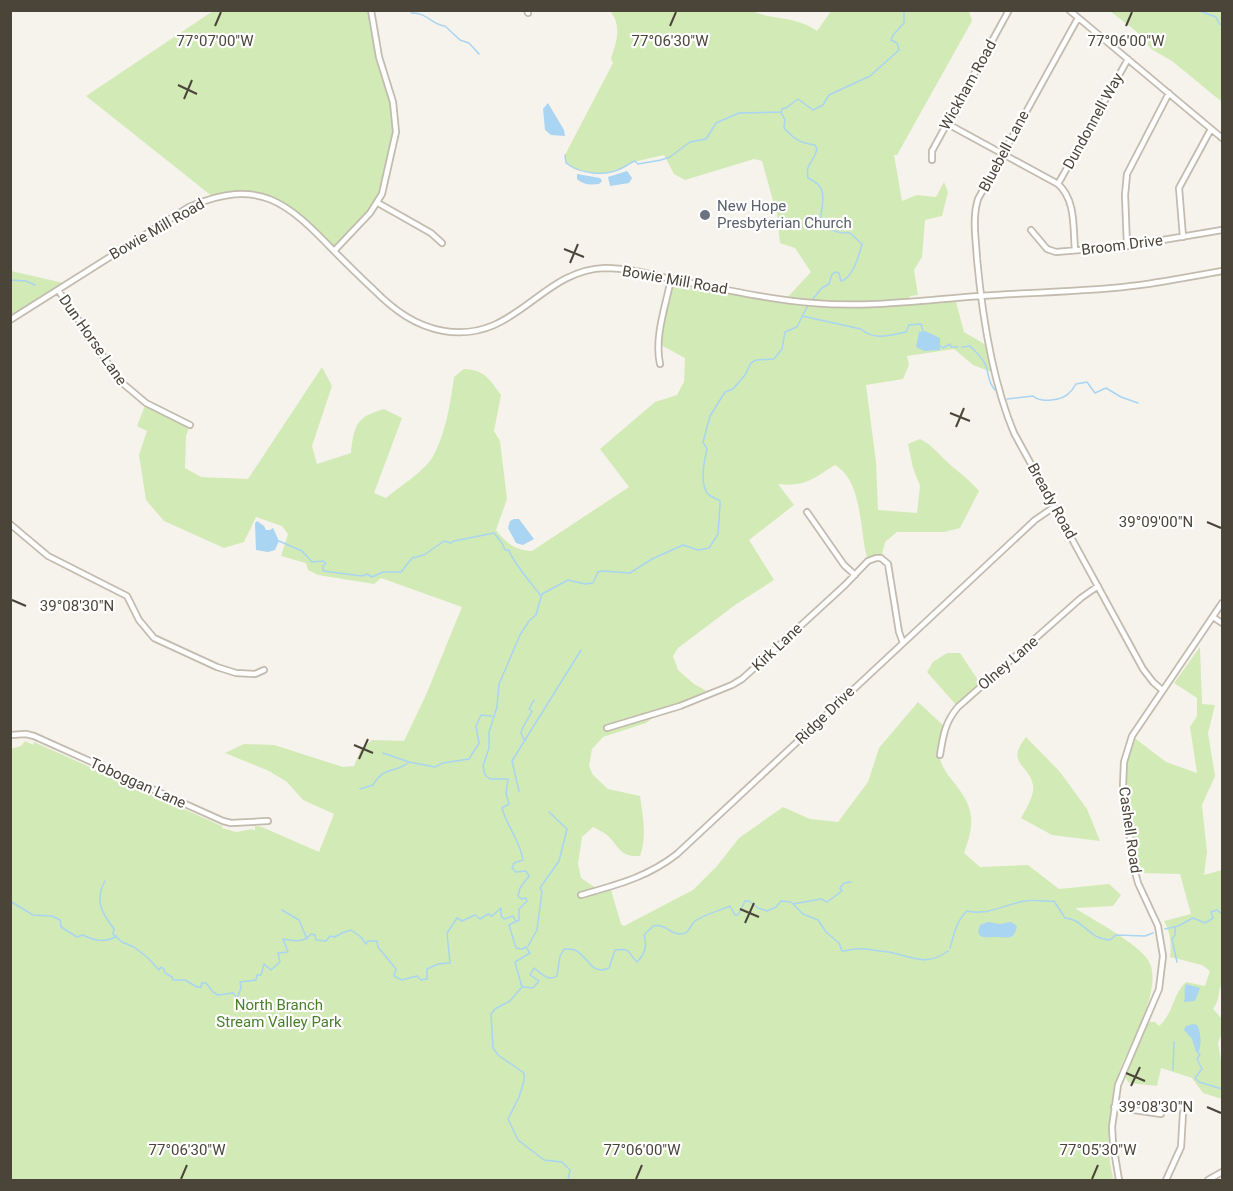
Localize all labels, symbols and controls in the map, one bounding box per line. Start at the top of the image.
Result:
text: 77°07'00"W [177,32,253,50]
text: 77°06'30"W [632,32,708,50]
text: 77°06'00"W [1088,32,1164,50]
street label: Wickham Road [936,37,1000,133]
street label: Dundonnell Way [1059,70,1127,172]
street label: Bluebell Lane [975,107,1033,195]
street label: Bowie Mill Road [106,195,208,263]
place label: New Hope Presbyterian Church [717,197,852,232]
marker: New Hope Presbyterian Church [698,208,712,222]
street label: Broom Drive [1080,231,1164,259]
street label: Bowie Mill Road [621,262,729,298]
street label: Dun Horse Lane [55,291,131,389]
street label: Bready Road [1024,460,1080,542]
text: 39°09'00"N [1119,513,1193,531]
text: 39°08'30"N [40,597,114,615]
street label: Kirk Lane [748,619,806,675]
street label: Olney Lane [974,632,1042,694]
street label: Ridge Drive [792,682,858,748]
street label: Toboggan Lane [87,754,189,812]
street label: Cashell Road [1115,786,1145,874]
park label: North Branch Stream Valley Park [216,996,342,1031]
text: 39°08'30"N [1119,1098,1193,1116]
text: 77°06'30"W [149,1141,225,1159]
text: 77°06'00"W [604,1141,680,1159]
text: 77°05'30"W [1060,1141,1136,1159]

